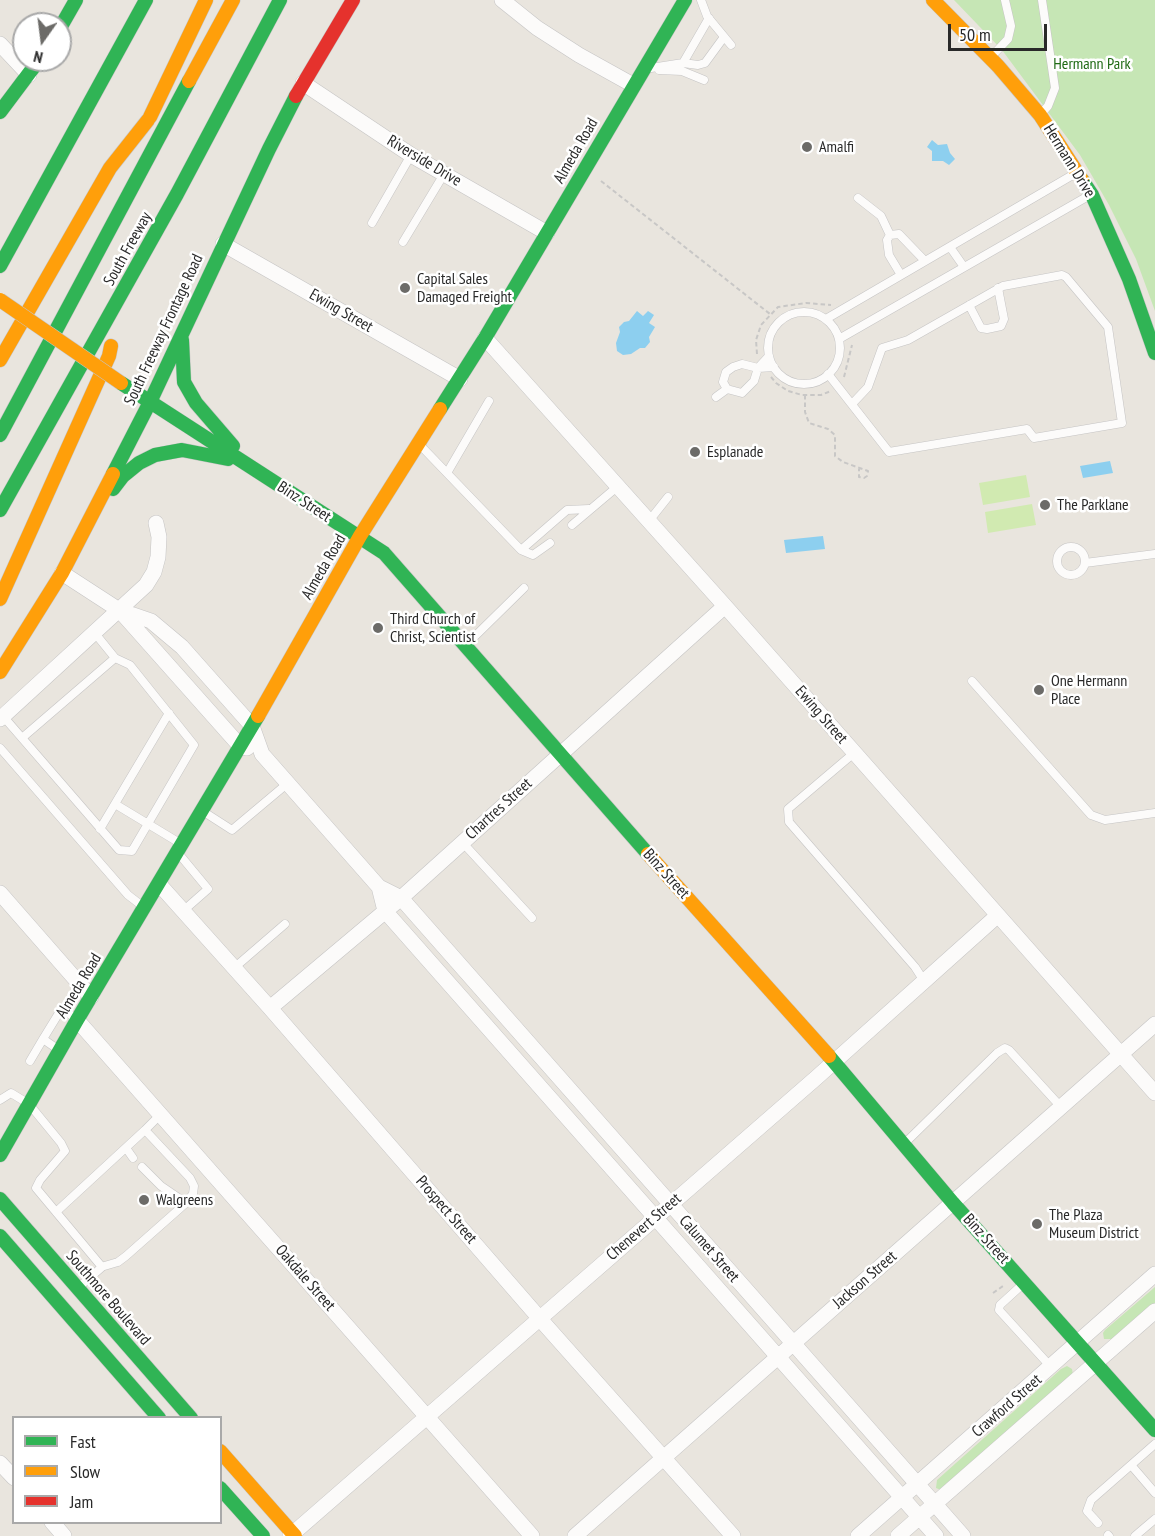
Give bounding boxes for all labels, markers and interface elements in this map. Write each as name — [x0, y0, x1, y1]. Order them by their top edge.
north arrow — [12, 12, 72, 72]
scale bar — [951, 12, 1050, 50]
text: 50 m — [959, 23, 991, 46]
text: N — [32, 47, 45, 68]
park label: Hermann Park — [1053, 54, 1131, 74]
street label: Almeda Road — [550, 115, 602, 187]
street label: Hermann Drive — [1039, 121, 1099, 201]
street label: Riverside Drive — [383, 131, 465, 191]
place label: Amalfi — [819, 137, 854, 157]
marker: Amalfi — [800, 140, 814, 154]
street label: South Freeway — [100, 209, 156, 289]
street label: South Freeway Frontage Road — [121, 251, 207, 409]
place label: Capital Sales Damaged Freight — [417, 269, 512, 307]
marker: Capital Sales Damaged Freight — [398, 281, 412, 295]
street label: Ewing Street — [306, 285, 376, 337]
place label: Esplanade — [707, 442, 763, 462]
marker: Esplanade — [688, 445, 702, 459]
street label: Binz Street — [273, 478, 335, 526]
place label: The Parklane — [1057, 495, 1129, 515]
marker: The Parklane — [1038, 498, 1052, 512]
street label: Almeda Road — [298, 531, 350, 603]
place label: Third Church of Christ, Scientist — [390, 609, 476, 647]
marker: Third Church of Christ, Scientist — [371, 621, 385, 635]
place label: One Hermann Place — [1051, 671, 1127, 709]
street label: Ewing Street — [791, 682, 851, 748]
marker: One Hermann Place — [1032, 683, 1046, 697]
street label: Chartres Street — [462, 774, 536, 844]
street label: Binz Street — [639, 845, 693, 903]
street label: Almeda Road — [52, 950, 106, 1022]
street label: Prospect Street — [411, 1172, 481, 1248]
street label: Chenevert Street — [603, 1189, 685, 1265]
place label: Walgreens — [156, 1190, 213, 1210]
marker: Walgreens — [137, 1193, 151, 1207]
place label: The Plaza Museum District — [1049, 1205, 1139, 1243]
street label: Binz Street — [959, 1210, 1013, 1268]
street label: Calumet Street — [675, 1212, 743, 1286]
marker: The Plaza Museum District — [1030, 1217, 1044, 1231]
street label: Oakdale Street — [271, 1241, 339, 1315]
street label: Southmore Boulevard — [62, 1247, 154, 1349]
street label: Jackson Street — [829, 1247, 901, 1313]
street label: Crawford Street — [968, 1371, 1046, 1441]
legend — [12, 1416, 222, 1524]
text: Fast — [70, 1430, 96, 1453]
text: Slow — [70, 1460, 100, 1483]
text: Jam — [70, 1490, 93, 1513]

